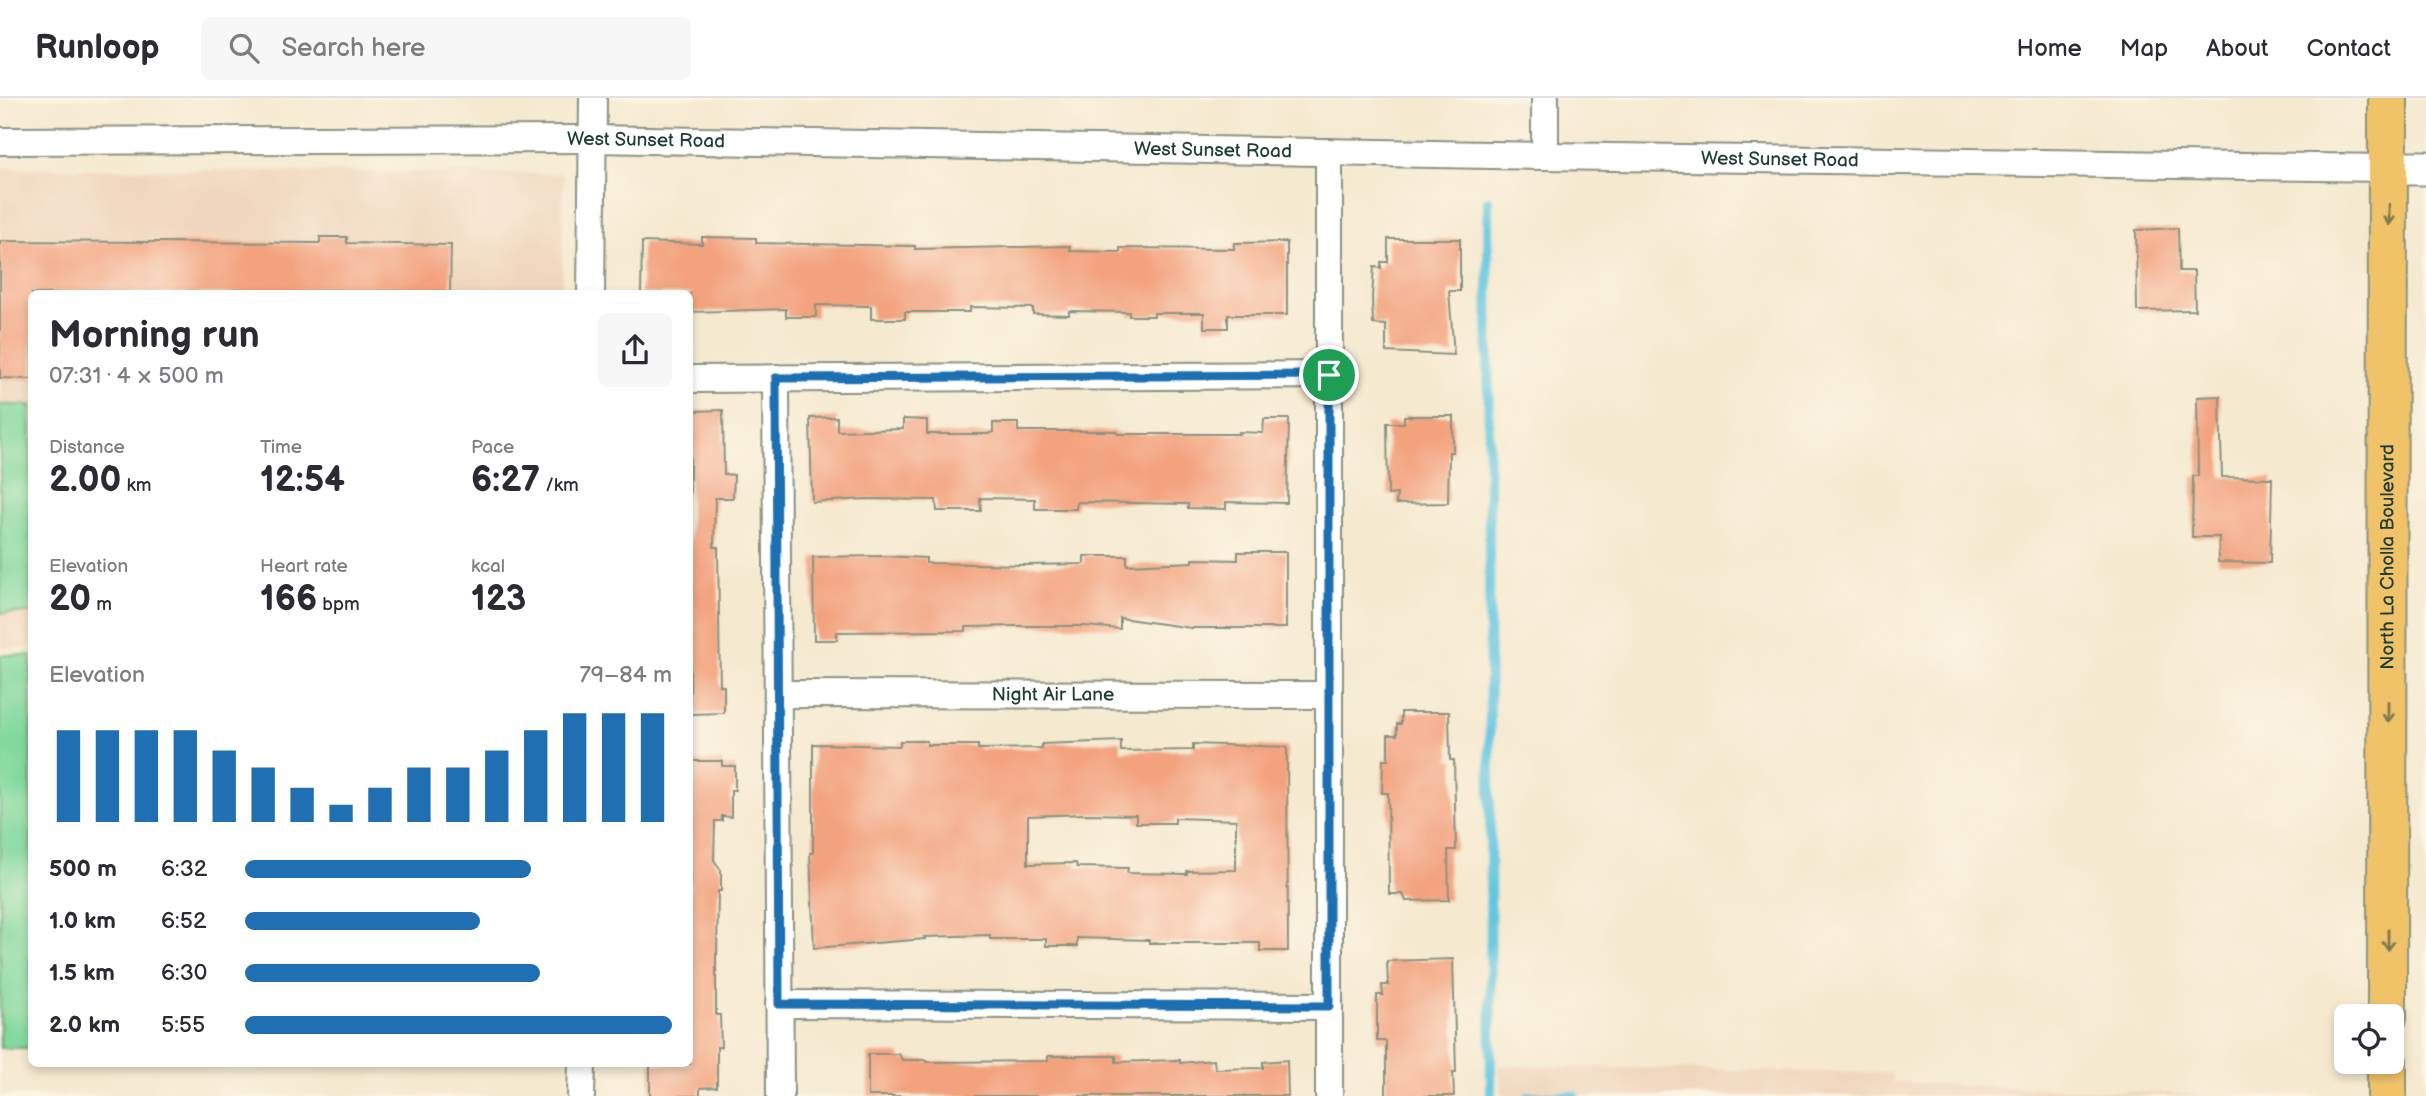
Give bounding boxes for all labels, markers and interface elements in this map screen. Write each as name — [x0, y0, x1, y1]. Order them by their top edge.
search box — [201, 17, 691, 80]
text: Runloop — [35, 28, 159, 68]
icon: search — [225, 29, 263, 67]
text: Search here — [281, 33, 425, 64]
text: Home — [2017, 34, 2082, 63]
text: Map — [2120, 34, 2168, 63]
text: About — [2206, 34, 2268, 63]
text: Contact — [2306, 34, 2391, 63]
street label: West Sunset Road — [567, 127, 725, 153]
street label: West Sunset Road — [1134, 137, 1292, 163]
street label: West Sunset Road — [1701, 147, 1859, 172]
one-way arrow — [2382, 203, 2396, 226]
text: Morning run — [49, 313, 260, 358]
button: share — [598, 313, 672, 387]
pin — [1299, 345, 1359, 405]
icon: arrive — [1310, 356, 1348, 394]
text: 07:31 · 4 × 500 m — [49, 362, 224, 390]
text: Distance — [49, 436, 125, 459]
text: Time — [260, 436, 302, 459]
text: Pace — [471, 436, 514, 459]
street label: North La Cholla Boulevard — [2376, 444, 2399, 670]
text: 2.00 — [49, 459, 121, 502]
text: 12:54 — [260, 459, 345, 502]
text: 6:27 — [471, 459, 540, 502]
text: km — [121, 474, 151, 497]
text: /km — [540, 474, 579, 497]
text: Elevation — [49, 555, 128, 578]
text: Heart rate — [260, 555, 348, 578]
text: kcal — [471, 555, 505, 578]
text: 20 — [49, 578, 91, 621]
text: 166 — [260, 578, 317, 621]
text: 123 — [471, 578, 526, 621]
text: m — [91, 593, 112, 616]
text: bpm — [317, 593, 360, 616]
text: Elevation — [49, 661, 145, 689]
text: 79–84 m — [580, 661, 672, 689]
street label: Night Air Lane — [992, 683, 1114, 706]
one-way arrow — [2381, 700, 2395, 723]
text: 500 m — [49, 855, 117, 883]
text: 6:32 — [161, 855, 207, 883]
text: 1.0 km — [49, 907, 116, 935]
text: 6:52 — [161, 907, 206, 935]
one-way arrow — [2381, 928, 2395, 951]
text: 1.5 km — [49, 959, 115, 987]
text: 6:30 — [161, 959, 207, 987]
map controls — [2334, 1004, 2404, 1074]
button: locate — [2334, 1004, 2404, 1074]
text: 2.0 km — [49, 1011, 120, 1039]
text: 5:55 — [161, 1011, 205, 1039]

